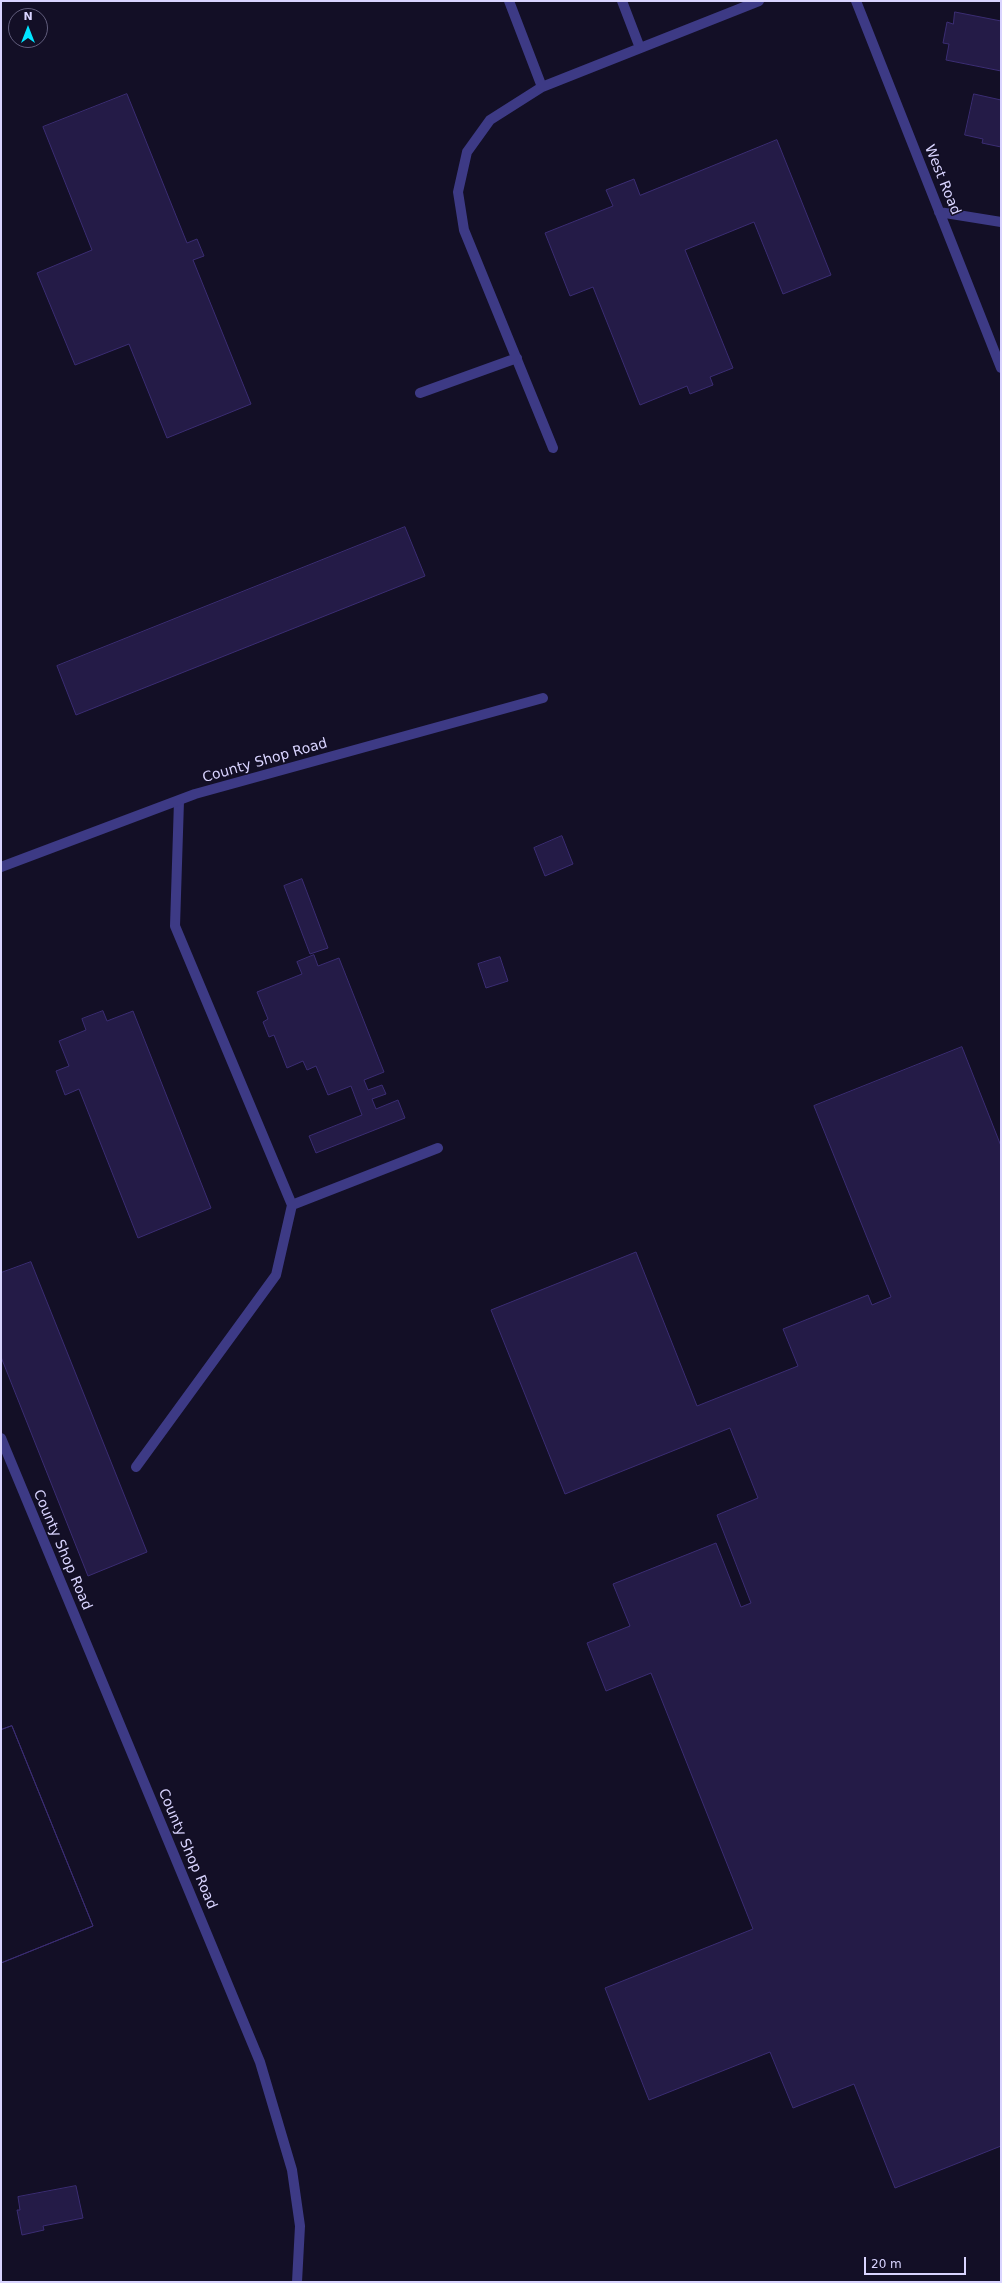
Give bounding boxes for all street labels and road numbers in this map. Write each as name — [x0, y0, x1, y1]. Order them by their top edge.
street label: West Road — [920, 143, 964, 217]
street label: County Shop Road — [201, 735, 329, 787]
street label: County Shop Road — [29, 1487, 95, 1613]
street label: County Shop Road — [154, 1786, 220, 1912]

